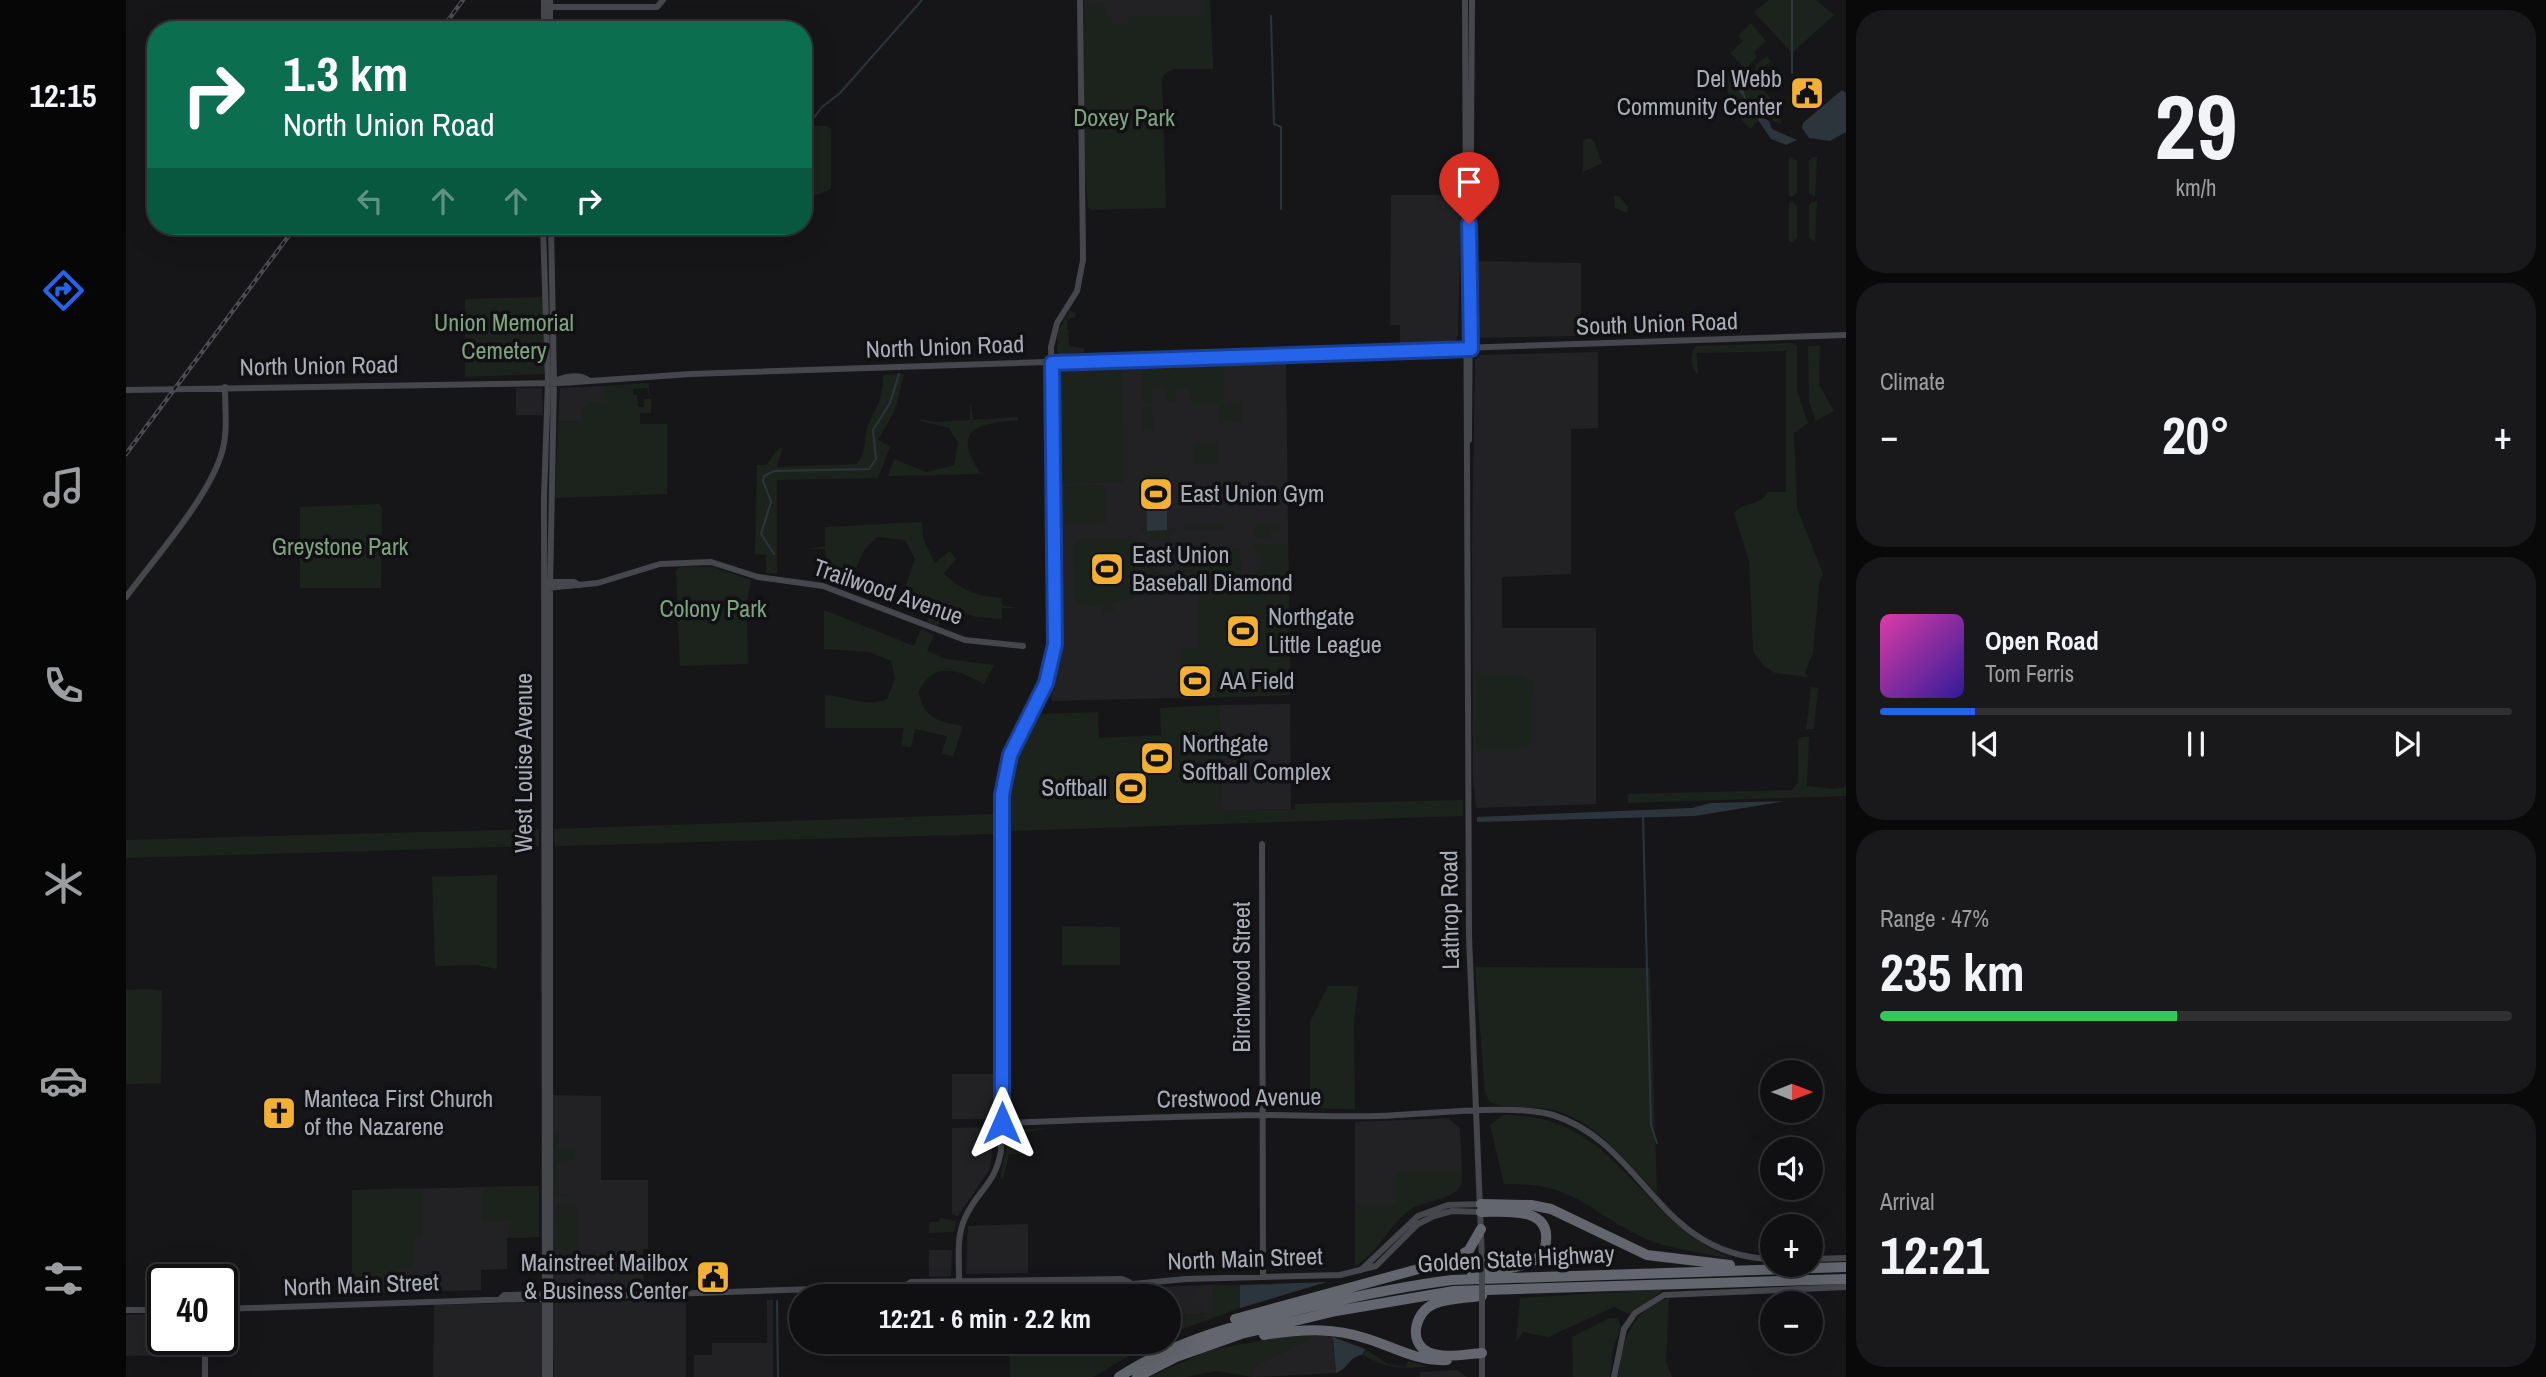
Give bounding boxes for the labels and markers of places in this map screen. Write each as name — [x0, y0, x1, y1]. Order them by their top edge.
place label: Del Webb Community Center — [1617, 62, 1782, 122]
public building icon: Del Webb Community Center — [1788, 74, 1826, 112]
pin — [1439, 152, 1499, 224]
sports icon: East Union Gym — [1137, 475, 1175, 513]
place label: East Union Gym — [1180, 477, 1324, 509]
place label: East Union Baseball Diamond — [1132, 538, 1293, 598]
sports icon: East Union Baseball Diamond — [1088, 550, 1126, 588]
place label: Northgate Little League — [1268, 600, 1382, 660]
sports icon: Northgate Little League — [1224, 612, 1262, 650]
sports icon: AA Field — [1176, 662, 1214, 700]
place label: AA Field — [1219, 664, 1294, 696]
place label: Northgate Softball Complex — [1182, 727, 1331, 787]
sports icon: Northgate Softball Complex — [1138, 739, 1176, 777]
sports icon: Softball — [1112, 769, 1150, 807]
place label: Softball — [1041, 771, 1107, 803]
place label: Manteca First Church of the Nazarene — [304, 1082, 493, 1142]
church icon: Manteca First Church of the Nazarene — [260, 1094, 298, 1132]
place label: Mainstreet Mailbox & Business Center — [521, 1246, 688, 1306]
public building icon: Mainstreet Mailbox & Business Center — [694, 1258, 732, 1296]

